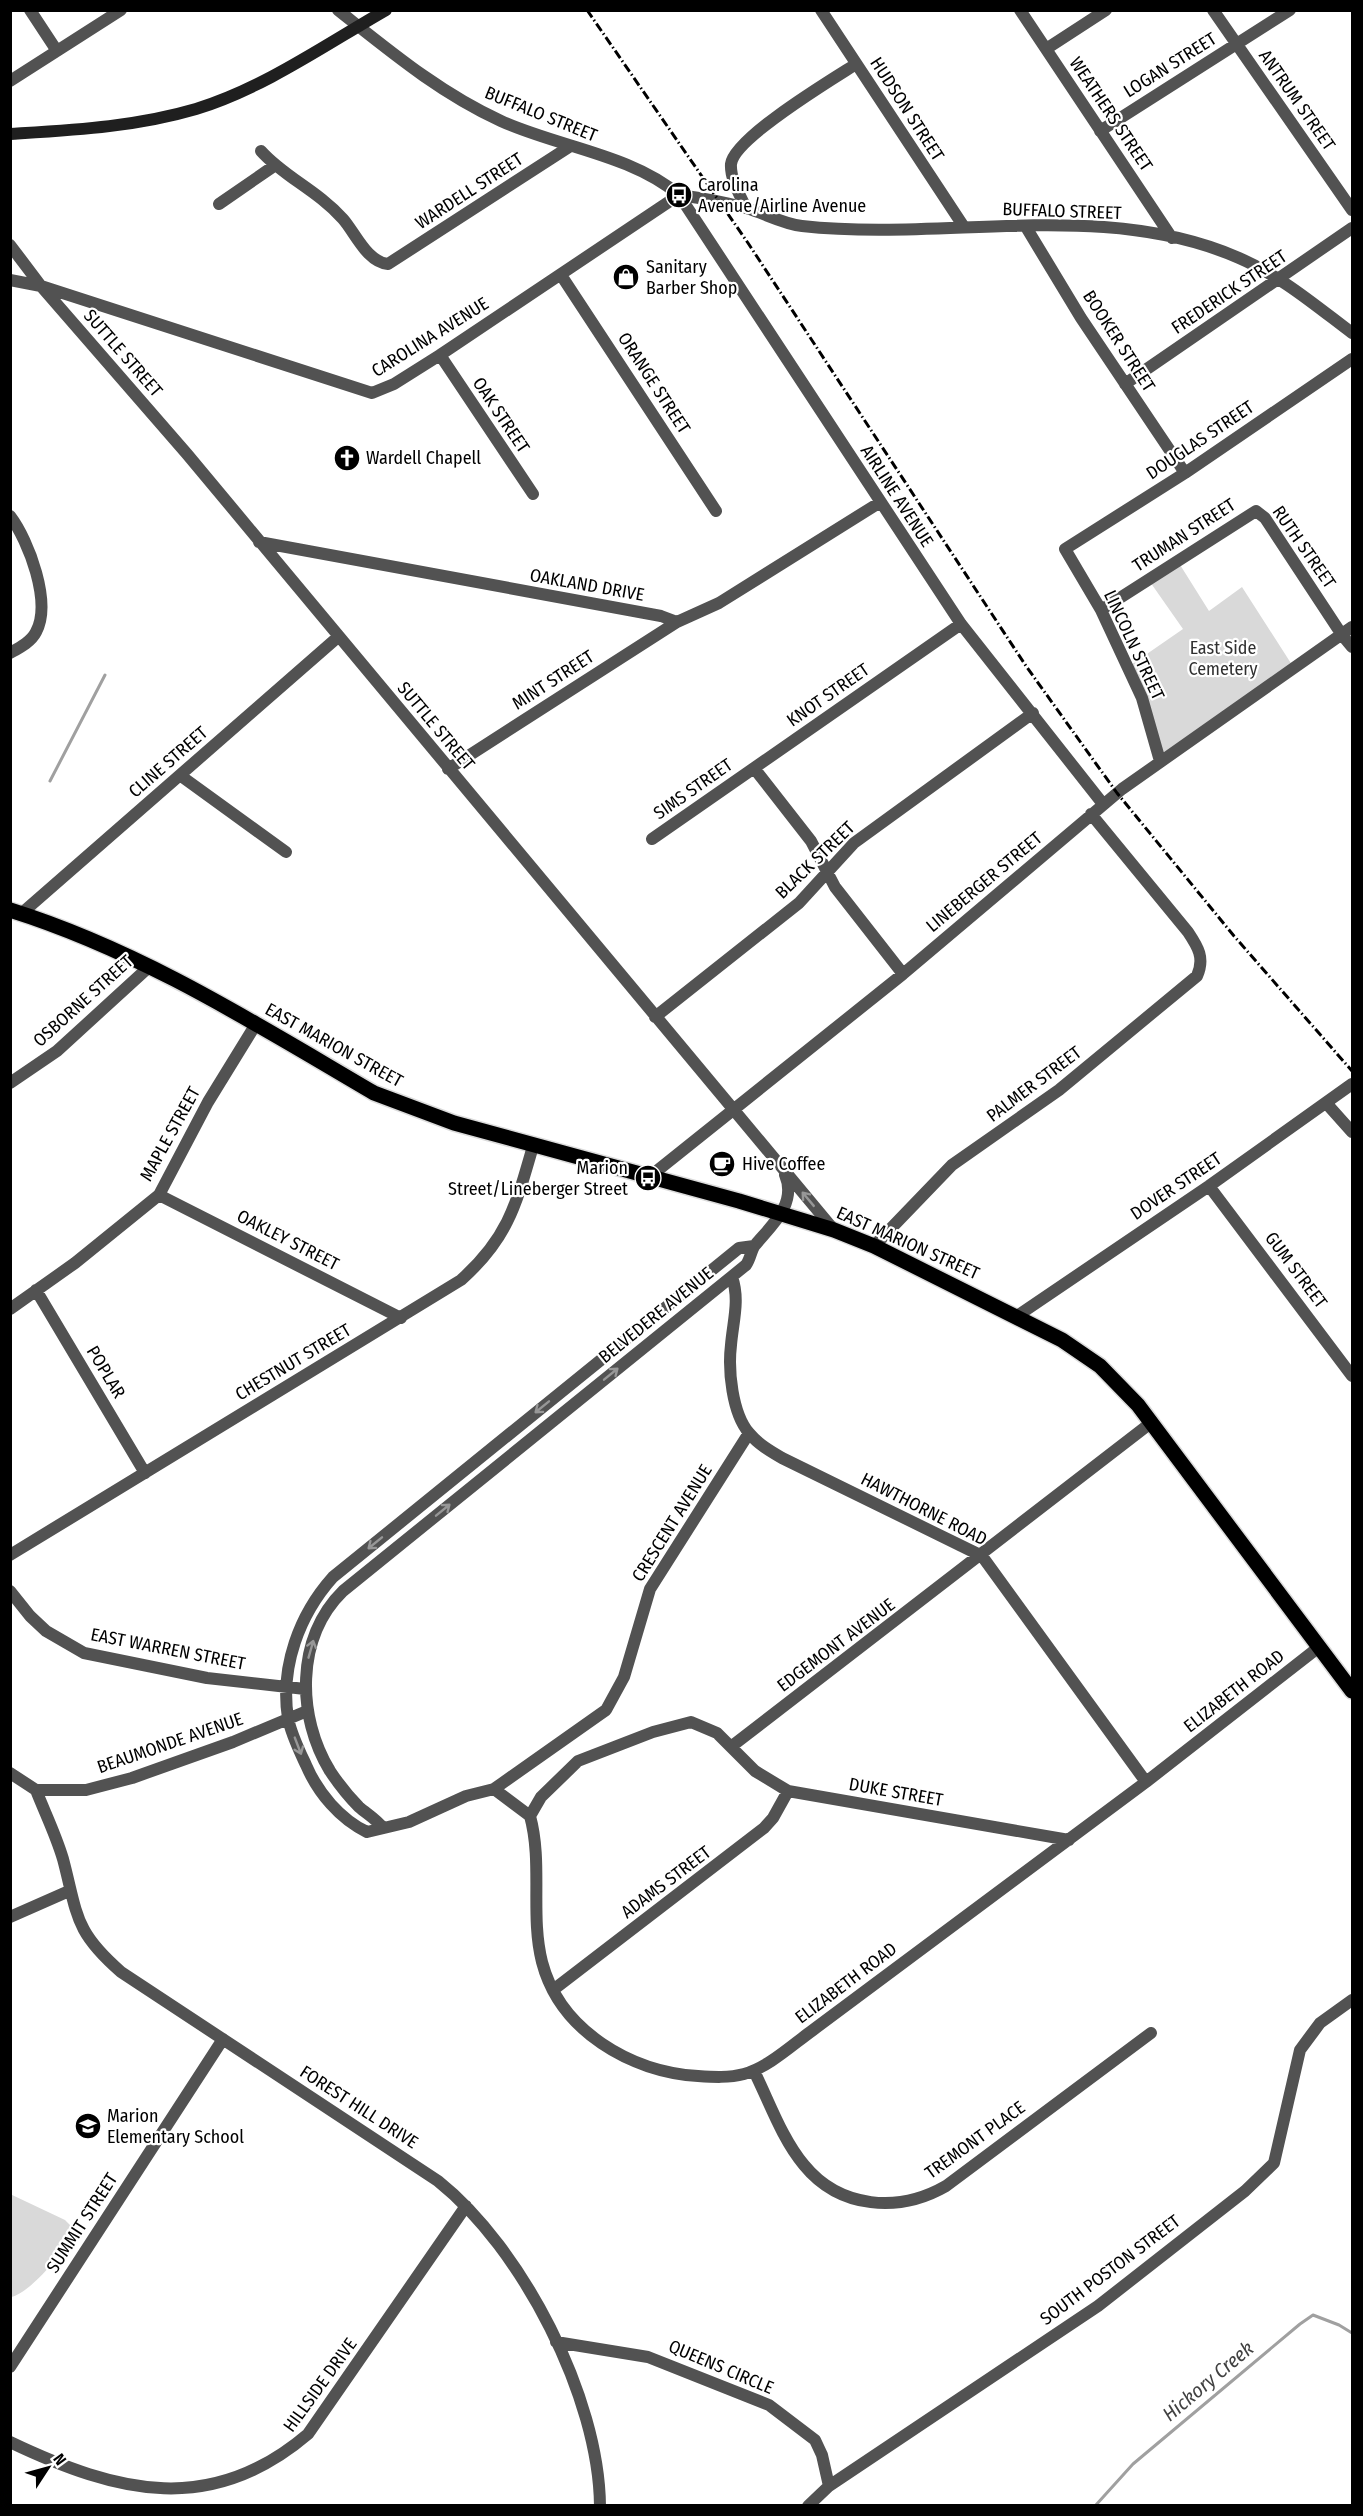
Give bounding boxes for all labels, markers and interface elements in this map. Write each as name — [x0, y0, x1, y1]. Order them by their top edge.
street label: LOGAN STREET — [1120, 27, 1221, 102]
street label: ANTRUM STREET — [1254, 45, 1340, 155]
street label: HUDSON STREET — [865, 53, 949, 166]
street label: WEATHERS STREET — [1065, 53, 1158, 176]
street label: BUFFALO STREET — [482, 81, 601, 147]
street label: WARDELL STREET — [411, 148, 527, 234]
place label: Carolina Avenue/Airline Avenue — [698, 174, 866, 217]
bus stop icon: Carolina Avenue/Airline Avenue — [664, 180, 694, 210]
street label: BUFFALO STREET — [1002, 198, 1123, 224]
street label: FREDERICK STREET — [1167, 245, 1291, 339]
place label: Sanitary Barber Shop — [646, 256, 737, 299]
shop icon: Sanitary Barber Shop — [611, 262, 641, 292]
street label: BOOKER STREET — [1078, 286, 1160, 396]
street label: CAROLINA AVENUE — [367, 292, 493, 382]
street label: SUTTLE STREET — [79, 305, 167, 402]
street label: ORANGE STREET — [613, 328, 695, 438]
street label: OAK STREET — [468, 373, 535, 457]
street label: DOUGLAS STREET — [1142, 396, 1259, 484]
street label: AIRLINE AVENUE — [856, 441, 938, 551]
church icon: Wardell Chapell — [332, 443, 362, 473]
place label: Wardell Chapell — [366, 447, 481, 469]
street label: TRUMAN STREET — [1129, 493, 1240, 576]
street label: RUTH STREET — [1268, 502, 1341, 593]
street label: OAKLAND DRIVE — [528, 564, 646, 606]
street label: LINCOLN STREET — [1099, 587, 1169, 704]
park label: East Side Cemetery — [1188, 637, 1258, 680]
street label: MINT STREET — [508, 645, 599, 715]
street label: KNOT STREET — [783, 658, 874, 731]
street label: SUTTLE STREET — [393, 677, 480, 775]
street label: CLINE STREET — [124, 721, 212, 802]
street label: SIMS STREET — [649, 753, 737, 824]
street label: BLACK STREET — [771, 816, 860, 903]
street label: LINEBERGER STREET — [922, 827, 1047, 937]
street label: OSBORNE STREET — [29, 950, 138, 1052]
street label: EAST MARION STREET — [261, 998, 407, 1092]
street label: PALMER STREET — [982, 1041, 1086, 1127]
street label: MAPLE STREET — [135, 1083, 205, 1185]
street label: DOVER STREET — [1126, 1147, 1226, 1225]
cafe icon: Hive Coffee — [707, 1149, 737, 1179]
place label: Hive Coffee — [742, 1153, 825, 1175]
place label: Marion Street/Lineberger Street — [448, 1157, 628, 1200]
bus stop icon: Marion Street/Lineberger Street — [633, 1163, 663, 1193]
one-way arrow — [801, 1192, 815, 1207]
street label: EAST MARION STREET — [833, 1202, 983, 1285]
street label: OAKLEY STREET — [233, 1205, 343, 1275]
street label: GUM STREET — [1260, 1228, 1332, 1313]
street label: BELVEDERE AVENUE — [594, 1262, 718, 1368]
street label: CHESTNUT STREET — [231, 1318, 355, 1405]
street label: POPLAR — [82, 1342, 130, 1402]
one-way arrow — [602, 1368, 618, 1381]
one-way arrow — [535, 1400, 550, 1414]
street label: CRESCENT AVENUE — [627, 1460, 717, 1586]
street label: HAWTHORNE ROAD — [857, 1468, 991, 1550]
one-way arrow — [435, 1504, 451, 1517]
one-way arrow — [367, 1537, 383, 1550]
street label: EDGEMONT AVENUE — [773, 1594, 899, 1696]
street label: EAST WARREN STREET — [89, 1623, 248, 1675]
one-way arrow — [306, 1640, 318, 1659]
street label: ELIZABETH ROAD — [1179, 1645, 1289, 1737]
street label: BEAUMONDE AVENUE — [94, 1708, 246, 1778]
one-way arrow — [293, 1737, 304, 1755]
street label: DUKE STREET — [847, 1773, 945, 1811]
street label: ADAMS STREET — [617, 1841, 716, 1923]
street label: ELIZABETH ROAD — [791, 1938, 901, 2028]
street label: FOREST HILL DRIVE — [296, 2061, 422, 2153]
street label: TREMONT PLACE — [921, 2096, 1029, 2184]
place label: Marion Elementary School — [107, 2105, 244, 2148]
school or university icon: Marion Elementary School — [73, 2111, 103, 2141]
street label: SUMMIT STREET — [42, 2169, 123, 2277]
street label: SOUTH POSTON STREET — [1036, 2210, 1185, 2330]
street label: HILLSIDE DRIVE — [279, 2334, 361, 2436]
street label: QUEENS CIRCLE — [665, 2335, 777, 2399]
water label: Hickory Creek — [1158, 2336, 1258, 2426]
north arrow — [18, 2438, 78, 2498]
text: N — [49, 2450, 70, 2469]

